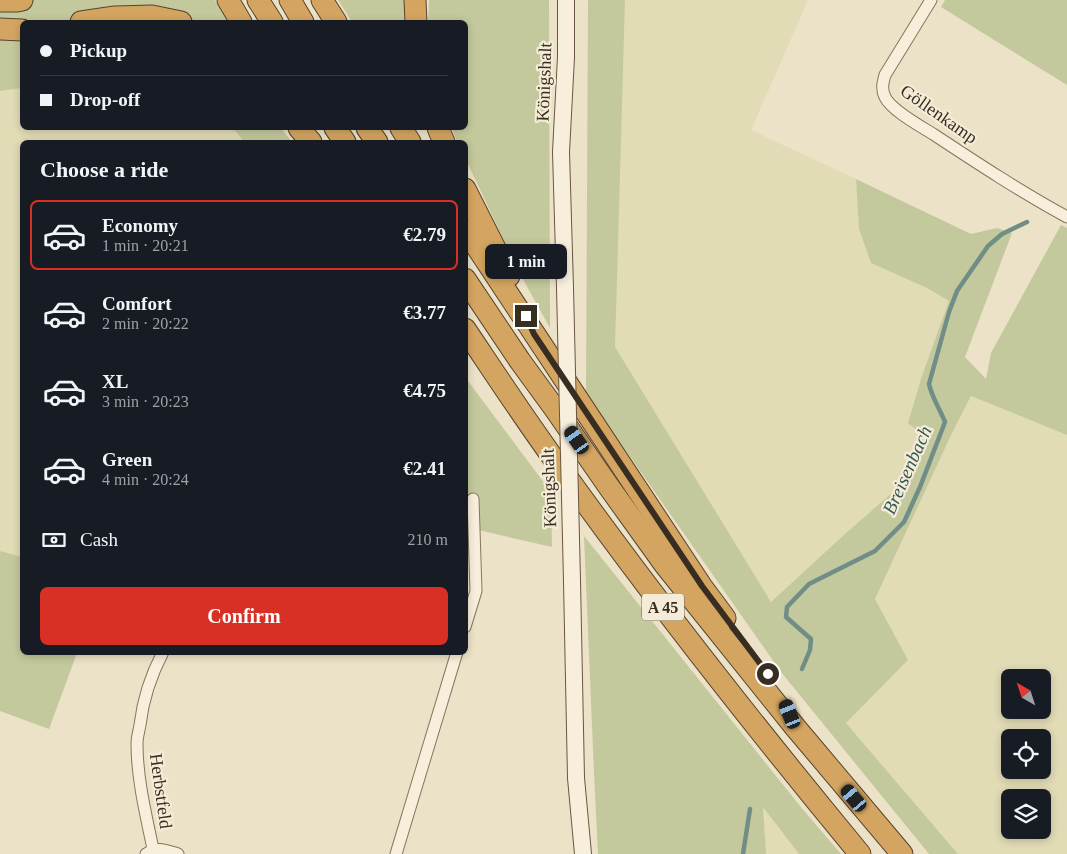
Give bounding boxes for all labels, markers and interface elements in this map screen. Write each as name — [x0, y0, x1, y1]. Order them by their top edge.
text: Pickup — [70, 40, 127, 61]
street label: Königshalt — [533, 42, 555, 122]
street label: Göllenkamp — [897, 80, 981, 148]
text: Drop-off — [70, 89, 140, 110]
text: Choose a ride — [40, 157, 168, 182]
icon: car — [42, 213, 87, 258]
text: Economy — [102, 215, 178, 236]
text: €2.79 — [403, 224, 446, 245]
text: 1 min · 20:21 — [102, 237, 189, 254]
callout: 1 min — [485, 244, 567, 278]
text: 1 min — [507, 253, 545, 270]
icon: car — [42, 291, 87, 336]
text: Comfort — [102, 293, 172, 314]
text: €3.77 — [403, 302, 446, 323]
route end — [515, 305, 537, 327]
text: 2 min · 20:22 — [102, 315, 189, 332]
icon: car — [42, 369, 87, 414]
text: XL — [102, 371, 128, 392]
text: €4.75 — [403, 380, 446, 401]
text: 3 min · 20:23 — [102, 393, 189, 410]
car — [562, 423, 591, 457]
water label: Breisenbach — [878, 423, 936, 517]
icon: car — [42, 447, 87, 492]
street label: Königshalt — [538, 448, 560, 528]
text: Green — [102, 449, 152, 470]
text: €2.41 — [403, 458, 446, 479]
text: 4 min · 20:24 — [102, 471, 189, 488]
icon: cash — [40, 526, 68, 554]
text: Cash — [80, 529, 118, 550]
text: 210 m — [408, 531, 448, 548]
button: Confirm — [40, 587, 448, 645]
road number: A 45 — [642, 594, 684, 620]
route start — [757, 663, 779, 685]
north arrow — [1001, 669, 1051, 719]
map controls — [1001, 669, 1051, 839]
car — [777, 697, 802, 731]
button: locate — [1001, 729, 1051, 779]
street label: Herbstfeld — [146, 752, 176, 830]
car — [838, 782, 869, 814]
button: layers — [1001, 789, 1051, 839]

